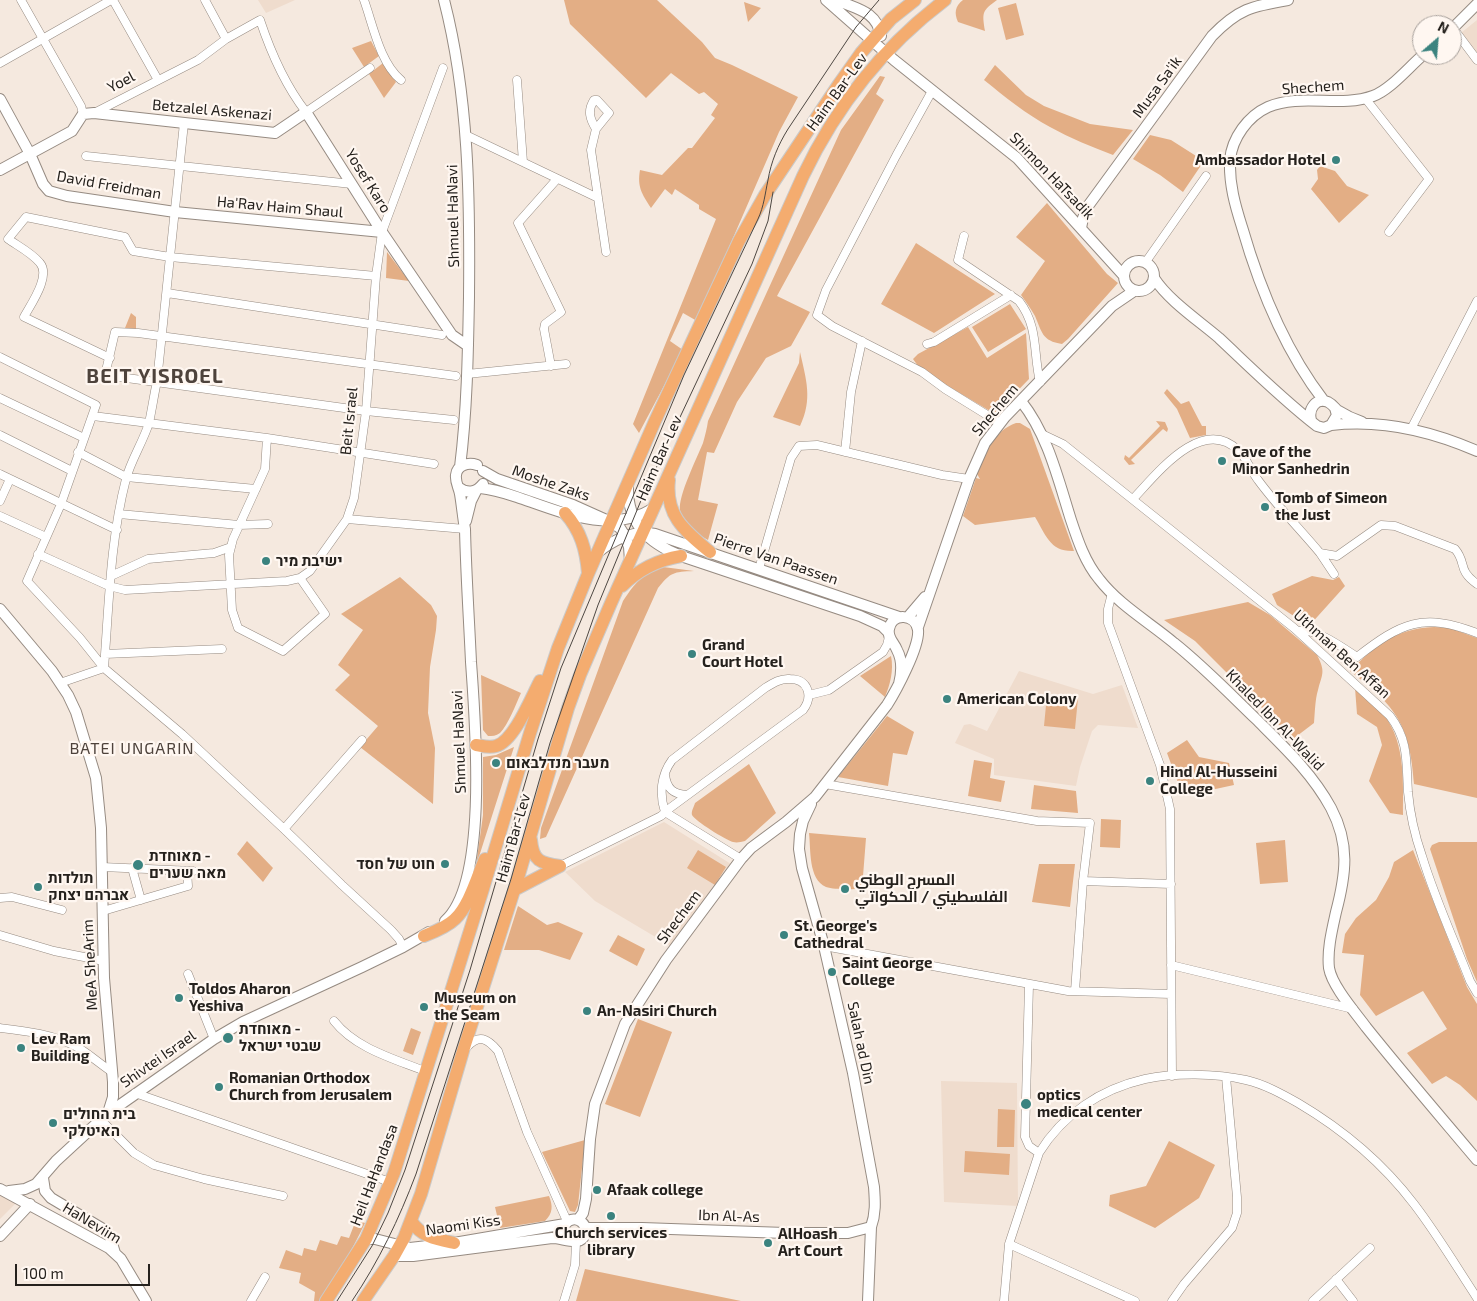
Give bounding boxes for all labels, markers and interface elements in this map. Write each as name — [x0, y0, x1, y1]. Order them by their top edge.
north arrow — [1412, 15, 1462, 65]
text: N — [1435, 17, 1452, 37]
street label: Haim Bar-Lev — [803, 50, 871, 134]
street label: Musa Sa'ik — [1129, 53, 1185, 121]
street label: Yoel — [104, 67, 138, 97]
street label: Shechem — [1281, 76, 1345, 98]
street label: Betzalel Askenazi — [151, 96, 273, 124]
street label: Shimon HaTsadik — [1006, 129, 1098, 223]
street label: Yosef Karo — [341, 146, 395, 216]
place label: Ambassador Hotel — [1195, 151, 1326, 169]
marker: Ambassador Hotel — [1330, 154, 1342, 166]
street label: Shmuel HaNavi — [443, 164, 463, 268]
street label: David Freidman — [55, 167, 163, 203]
street label: Ha'Rav Haim Shaul — [216, 193, 344, 221]
district label: BEIT YISROEL — [85, 364, 225, 388]
street label: Shechem — [968, 380, 1022, 440]
street label: Beit Israel — [336, 386, 362, 456]
street label: Haim Bar-Lev — [632, 412, 686, 504]
place label: Cave of the Minor Sanhedrin — [1232, 443, 1350, 478]
marker: Cave of the Minor Sanhedrin — [1216, 455, 1228, 467]
street label: Moshe Zaks — [510, 461, 592, 505]
place label: Tomb of Simeon the Just — [1275, 489, 1387, 524]
marker: Tomb of Simeon the Just — [1259, 501, 1271, 513]
street label: Pierre Van Paassen — [712, 529, 840, 589]
place label: ישיבת מיר — [276, 552, 343, 570]
marker: ישיבת מיר — [260, 555, 272, 567]
street label: Uthman Ben Affan — [1290, 606, 1394, 702]
place label: Grand Court Hotel — [702, 636, 783, 671]
marker: Grand Court Hotel — [686, 648, 698, 660]
street label: Khaled Ibn Al-Walid — [1222, 666, 1328, 774]
street label: Shmuel HaNavi — [448, 690, 470, 794]
place label: American Colony — [957, 690, 1076, 708]
marker: American Colony — [941, 693, 953, 705]
district label: BATEI UNGARIN — [68, 739, 196, 759]
place label: מעבר מנדלבאום — [506, 754, 609, 772]
marker: מעבר מנדלבאום — [490, 757, 502, 769]
place label: Hind Al-Husseini College — [1160, 763, 1277, 798]
marker: Hind Al-Husseini College — [1144, 775, 1156, 787]
street label: Haim Bar-Lev — [492, 791, 534, 885]
place label: מאוחדת - מאה שערים — [149, 847, 226, 882]
place label: חוט של חסד — [356, 855, 435, 873]
marker: מאוחדת - מאה שערים — [131, 858, 145, 872]
marker: חוט של חסד — [439, 858, 451, 870]
place label: תולדות אברהם יצחק — [48, 869, 129, 904]
place label: المسرح الوطني الفلسطيني / الحكواتي — [855, 871, 1008, 906]
marker: תולדות אברהם יצחק — [32, 881, 44, 893]
marker: المسرح الوطني الفلسطيني / الحكواتي — [839, 883, 851, 895]
street label: Shechem — [653, 887, 705, 947]
place label: St. George's Cathedral — [794, 917, 877, 952]
street label: MeA SheArim — [79, 919, 101, 1011]
marker: St. George's Cathedral — [778, 929, 790, 941]
place label: Saint George College — [842, 954, 932, 989]
marker: Saint George College — [826, 966, 838, 978]
place label: Toldos Aharon Yeshiva — [189, 980, 291, 1015]
place label: Museum on the Seam — [434, 989, 516, 1024]
marker: Toldos Aharon Yeshiva — [173, 992, 185, 1004]
street label: Salah ad Din — [843, 1000, 879, 1086]
marker: Museum on the Seam — [418, 1001, 430, 1013]
place label: An-Nasiri Church — [597, 1002, 717, 1020]
marker: An-Nasiri Church — [581, 1005, 593, 1017]
place label: מאוחדת - שבטי ישראל — [239, 1020, 321, 1055]
street label: Shivtei Israel — [117, 1026, 199, 1092]
place label: Lev Ram Building — [31, 1030, 91, 1065]
marker: מאוחדת - שבטי ישראל — [221, 1031, 235, 1045]
marker: Lev Ram Building — [15, 1042, 27, 1054]
place label: Romanian Orthodox Church from Jerusalem — [229, 1069, 392, 1104]
marker: Romanian Orthodox Church from Jerusalem — [213, 1081, 225, 1093]
place label: optics medical center — [1037, 1086, 1142, 1121]
marker: optics medical center — [1019, 1097, 1033, 1111]
place label: בית החולים האיטלקי — [63, 1105, 136, 1140]
marker: בית החולים האיטלקי — [47, 1117, 59, 1129]
street label: Heil HaHandasa — [346, 1122, 402, 1228]
place label: Afaak college — [607, 1181, 703, 1199]
marker: Afaak college — [591, 1184, 603, 1196]
street label: HaNeviim — [59, 1198, 125, 1248]
street label: Ibn Al-As — [698, 1206, 760, 1226]
marker: Church services library — [605, 1210, 617, 1222]
street label: Naomi Kiss — [424, 1211, 502, 1239]
place label: Church services library — [555, 1224, 667, 1259]
place label: AlHoash Art Court — [778, 1225, 843, 1260]
marker: AlHoash Art Court — [762, 1237, 774, 1249]
scale bar — [18, 1254, 152, 1286]
text: 100 m — [23, 1264, 64, 1282]

